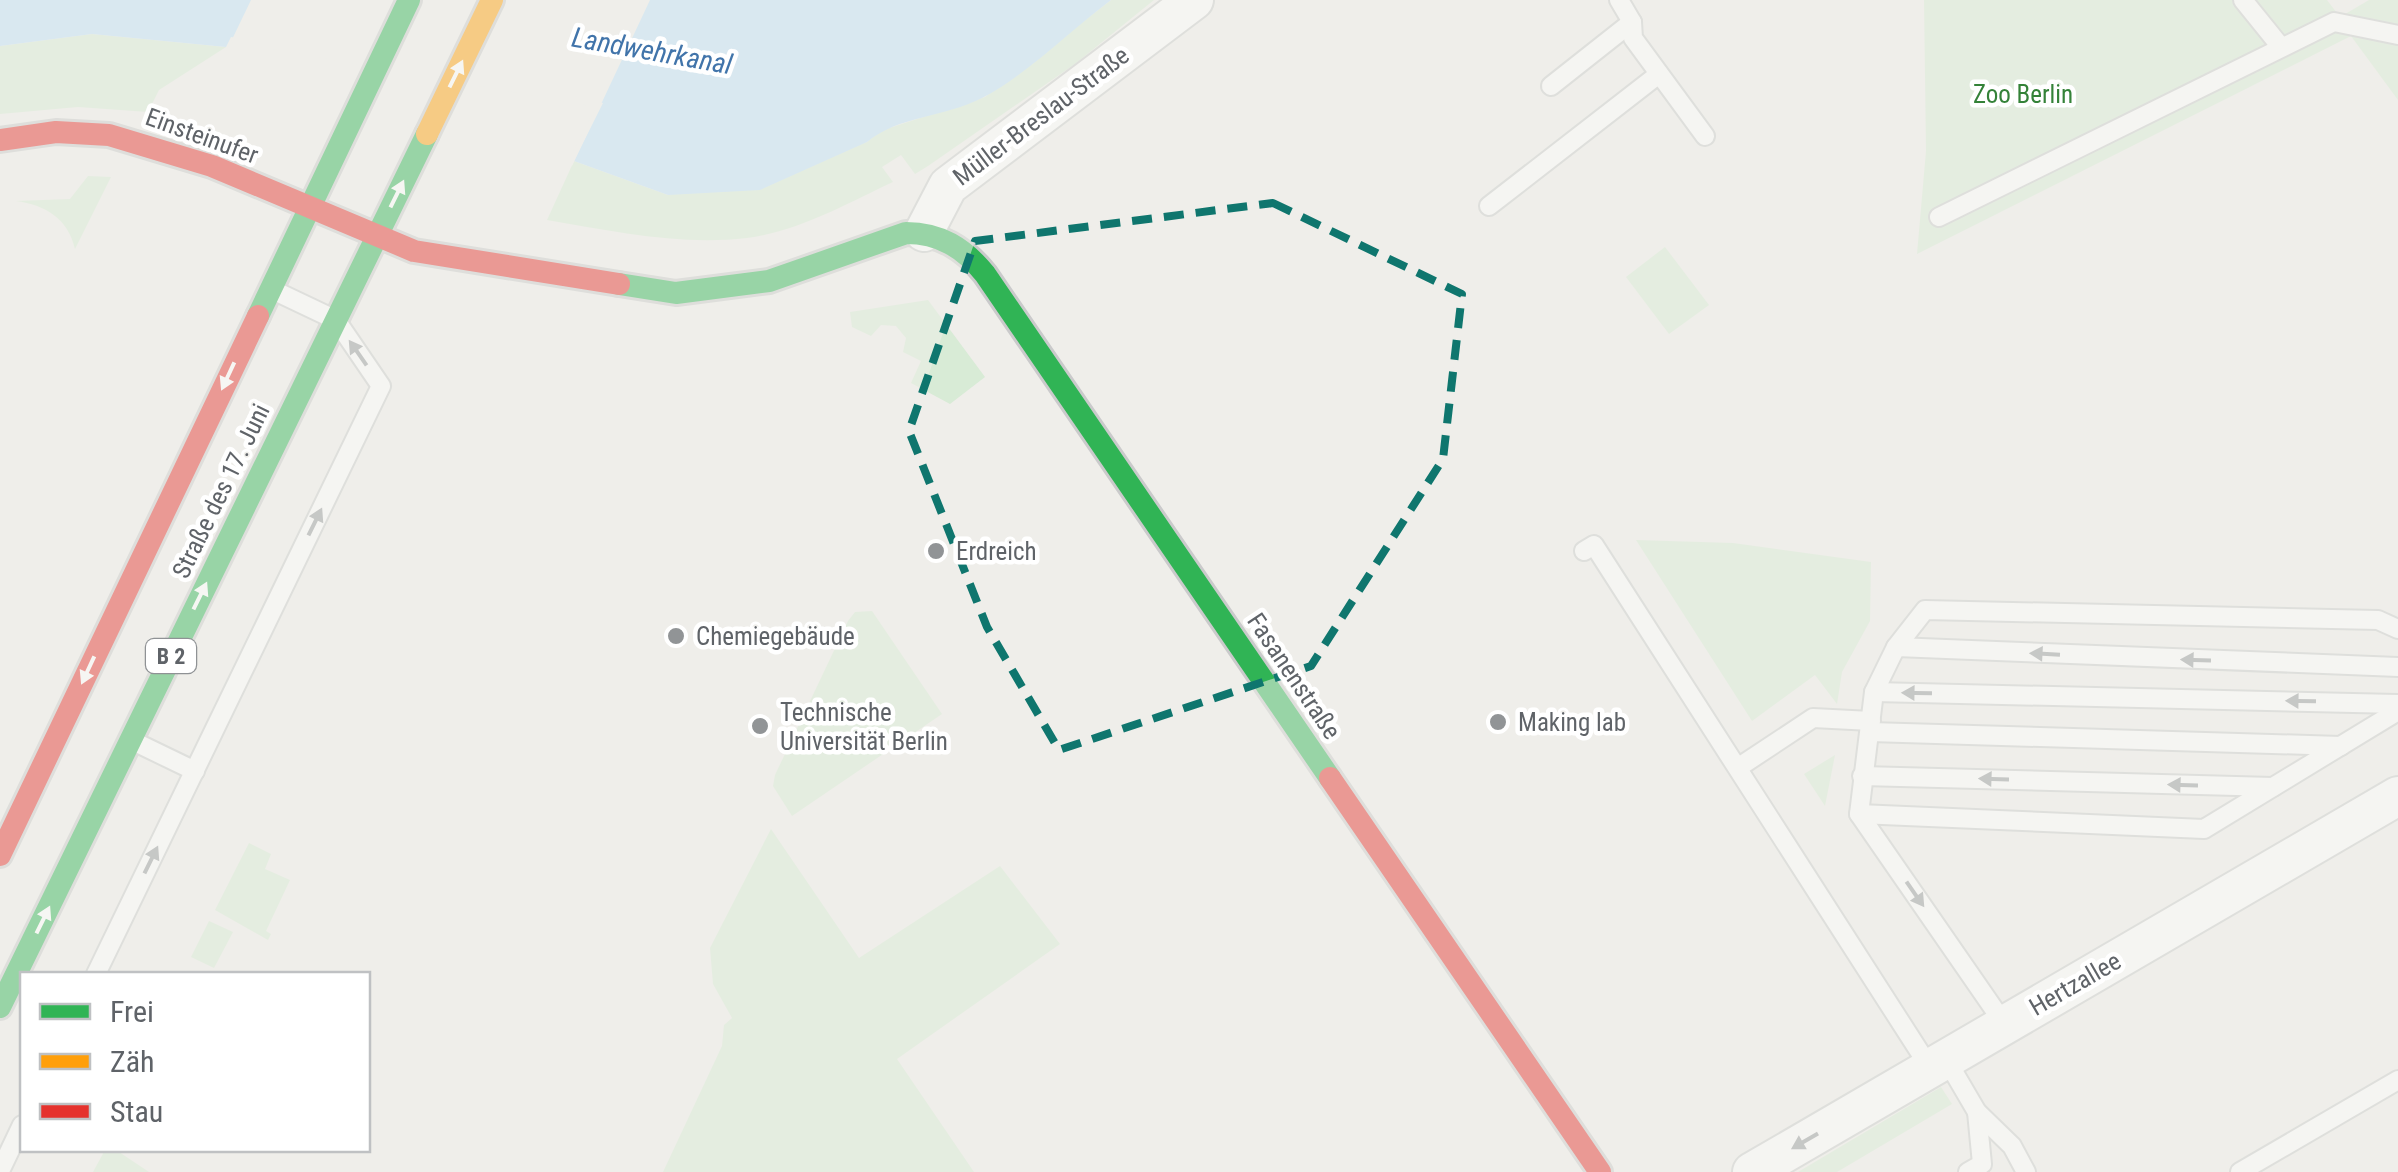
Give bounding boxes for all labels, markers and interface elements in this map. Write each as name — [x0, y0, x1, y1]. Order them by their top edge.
water label: Landwehrkanal — [569, 21, 735, 81]
street label: Müller-Breslau-Straße — [947, 41, 1135, 191]
one-way arrow — [447, 60, 464, 89]
park label: Zoo Berlin — [1973, 80, 2073, 109]
street label: Einsteinufer — [142, 102, 263, 170]
one-way arrow — [389, 179, 406, 208]
one-way arrow — [349, 339, 368, 366]
one-way arrow — [219, 362, 236, 391]
street label: Straße des 17. Juni — [166, 399, 276, 583]
one-way arrow — [307, 507, 324, 536]
place label: Erdreich — [956, 537, 1037, 566]
marker: Erdreich — [925, 540, 947, 562]
one-way arrow — [191, 581, 208, 610]
street label: Fasanenstraße — [1241, 608, 1347, 744]
place label: Chemiegebäude — [696, 622, 855, 651]
marker: Chemiegebäude — [665, 625, 687, 647]
road number: B 2 — [146, 639, 196, 673]
one-way arrow — [2029, 646, 2061, 662]
one-way arrow — [2179, 652, 2211, 668]
one-way arrow — [80, 655, 97, 684]
one-way arrow — [1901, 685, 1933, 701]
one-way arrow — [2284, 693, 2316, 709]
place label: Technische Universität Berlin — [780, 698, 948, 756]
place label: Making lab — [1518, 708, 1626, 737]
marker: Making lab — [1487, 711, 1509, 733]
marker: Technische Universität Berlin — [749, 715, 771, 737]
one-way arrow — [1978, 771, 2010, 787]
one-way arrow — [2166, 776, 2198, 792]
one-way arrow — [143, 846, 160, 875]
one-way arrow — [1905, 881, 1924, 907]
one-way arrow — [34, 905, 51, 934]
street label: Hertzallee — [2024, 946, 2126, 1022]
legend — [20, 972, 370, 1152]
text: Frei — [110, 994, 154, 1029]
text: Zäh — [110, 1044, 155, 1079]
text: Stau — [110, 1094, 163, 1129]
one-way arrow — [1790, 1132, 1819, 1149]

